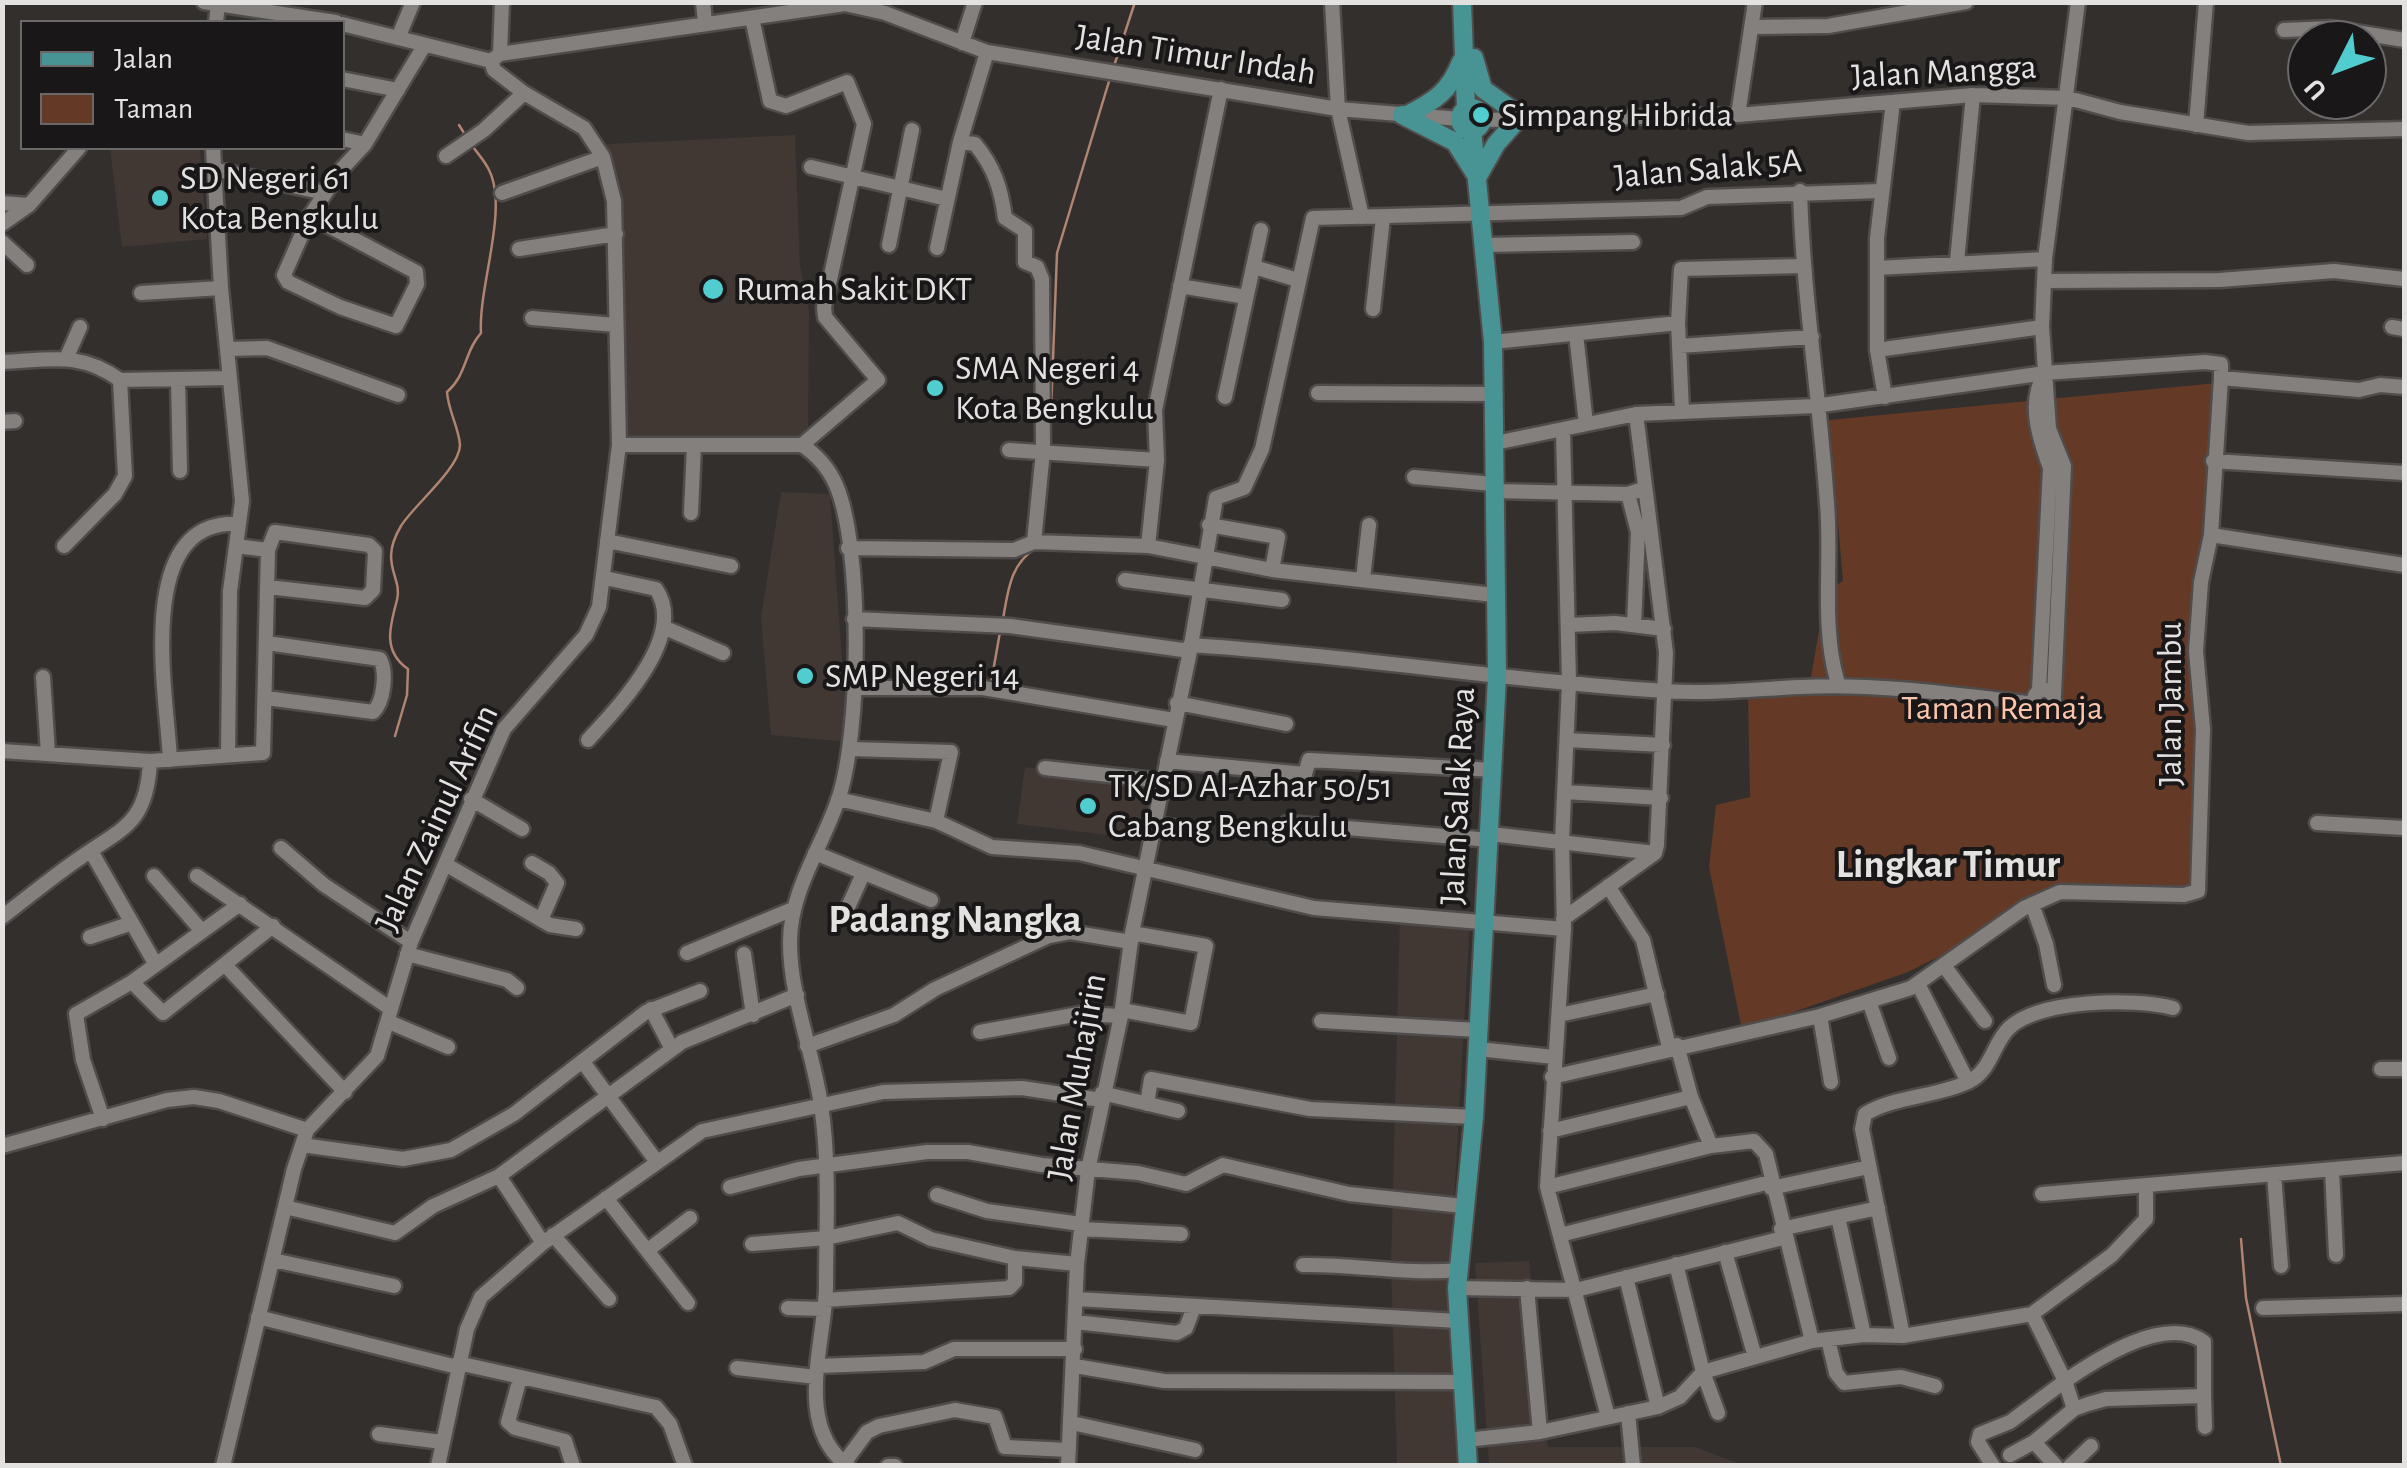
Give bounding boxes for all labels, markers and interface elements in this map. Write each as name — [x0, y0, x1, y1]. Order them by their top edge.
street label: Jalan Timur Indah — [1073, 15, 1319, 95]
legend — [20, 20, 345, 150]
north arrow — [2287, 20, 2387, 120]
text: Jalan — [114, 44, 173, 74]
street label: Jalan Mangga — [1850, 46, 2038, 98]
text: U — [2300, 73, 2333, 105]
text: Taman — [114, 94, 193, 124]
place label: Simpang Hibrida — [1501, 94, 1733, 136]
marker: Simpang Hibrida — [1470, 104, 1492, 126]
street label: Jalan Salak 5A — [1613, 140, 1803, 198]
place label: SD Negeri 61 Kota Bengkulu — [180, 157, 379, 239]
marker: SD Negeri 61 Kota Bengkulu — [149, 187, 171, 209]
place label: Rumah Sakit DKT — [736, 268, 972, 310]
marker: Rumah Sakit DKT — [700, 276, 726, 302]
place label: SMA Negeri 4 Kota Bengkulu — [955, 347, 1154, 429]
marker: SMA Negeri 4 Kota Bengkulu — [924, 377, 946, 399]
street label: Jalan Jambu — [2149, 622, 2191, 786]
place label: SMP Negeri 14 — [825, 655, 1020, 697]
marker: SMP Negeri 14 — [794, 665, 816, 687]
street label: Jalan Salak Raya — [1431, 686, 1485, 906]
park label: Taman Remaja — [1901, 687, 2103, 729]
street label: Jalan Zainul Arifin — [366, 698, 508, 938]
place label: TK/SD Al-Azhar 50/51 Cabang Bengkulu — [1108, 765, 1393, 847]
marker: TK/SD Al-Azhar 50/51 Cabang Bengkulu — [1077, 795, 1099, 817]
district label: Lingkar Timur — [1836, 841, 2060, 889]
district label: Padang Nangka — [828, 896, 1082, 944]
street label: Jalan Muhajirin — [1038, 970, 1116, 1184]

